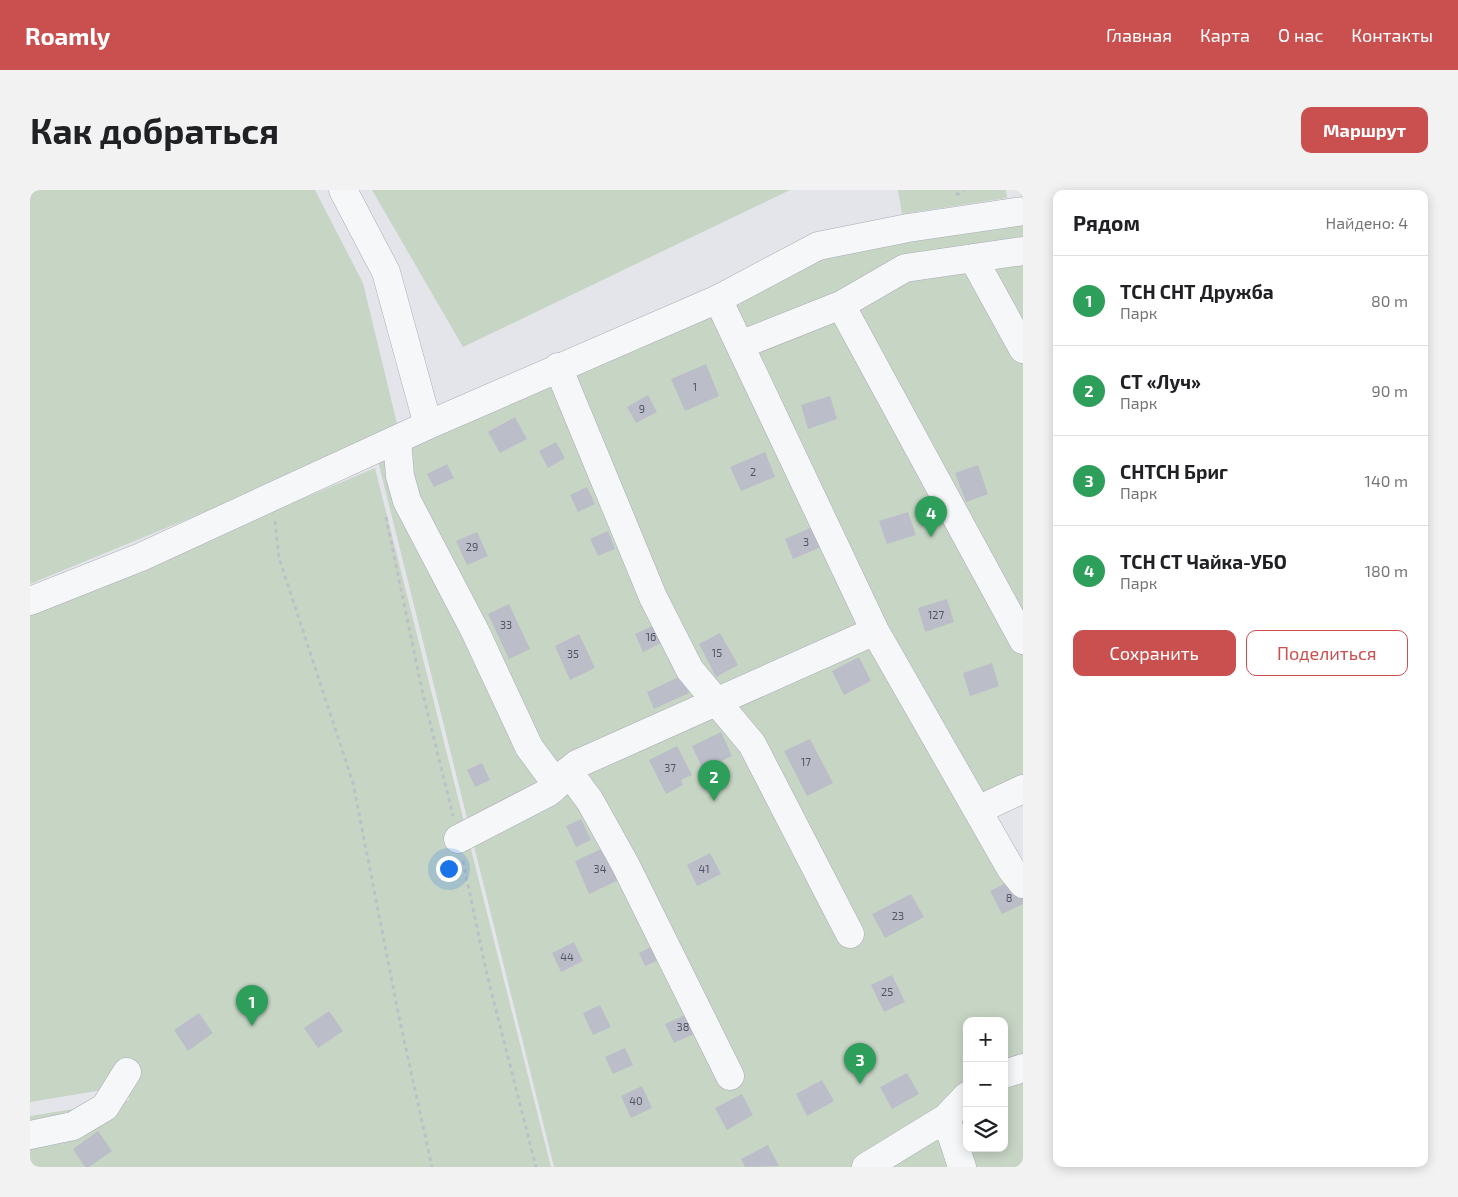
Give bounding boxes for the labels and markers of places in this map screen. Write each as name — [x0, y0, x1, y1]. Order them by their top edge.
pin: 4 — [915, 496, 947, 537]
pin: 2 — [698, 760, 730, 801]
pin: 1 — [236, 985, 268, 1026]
pin: 3 — [844, 1043, 876, 1084]

